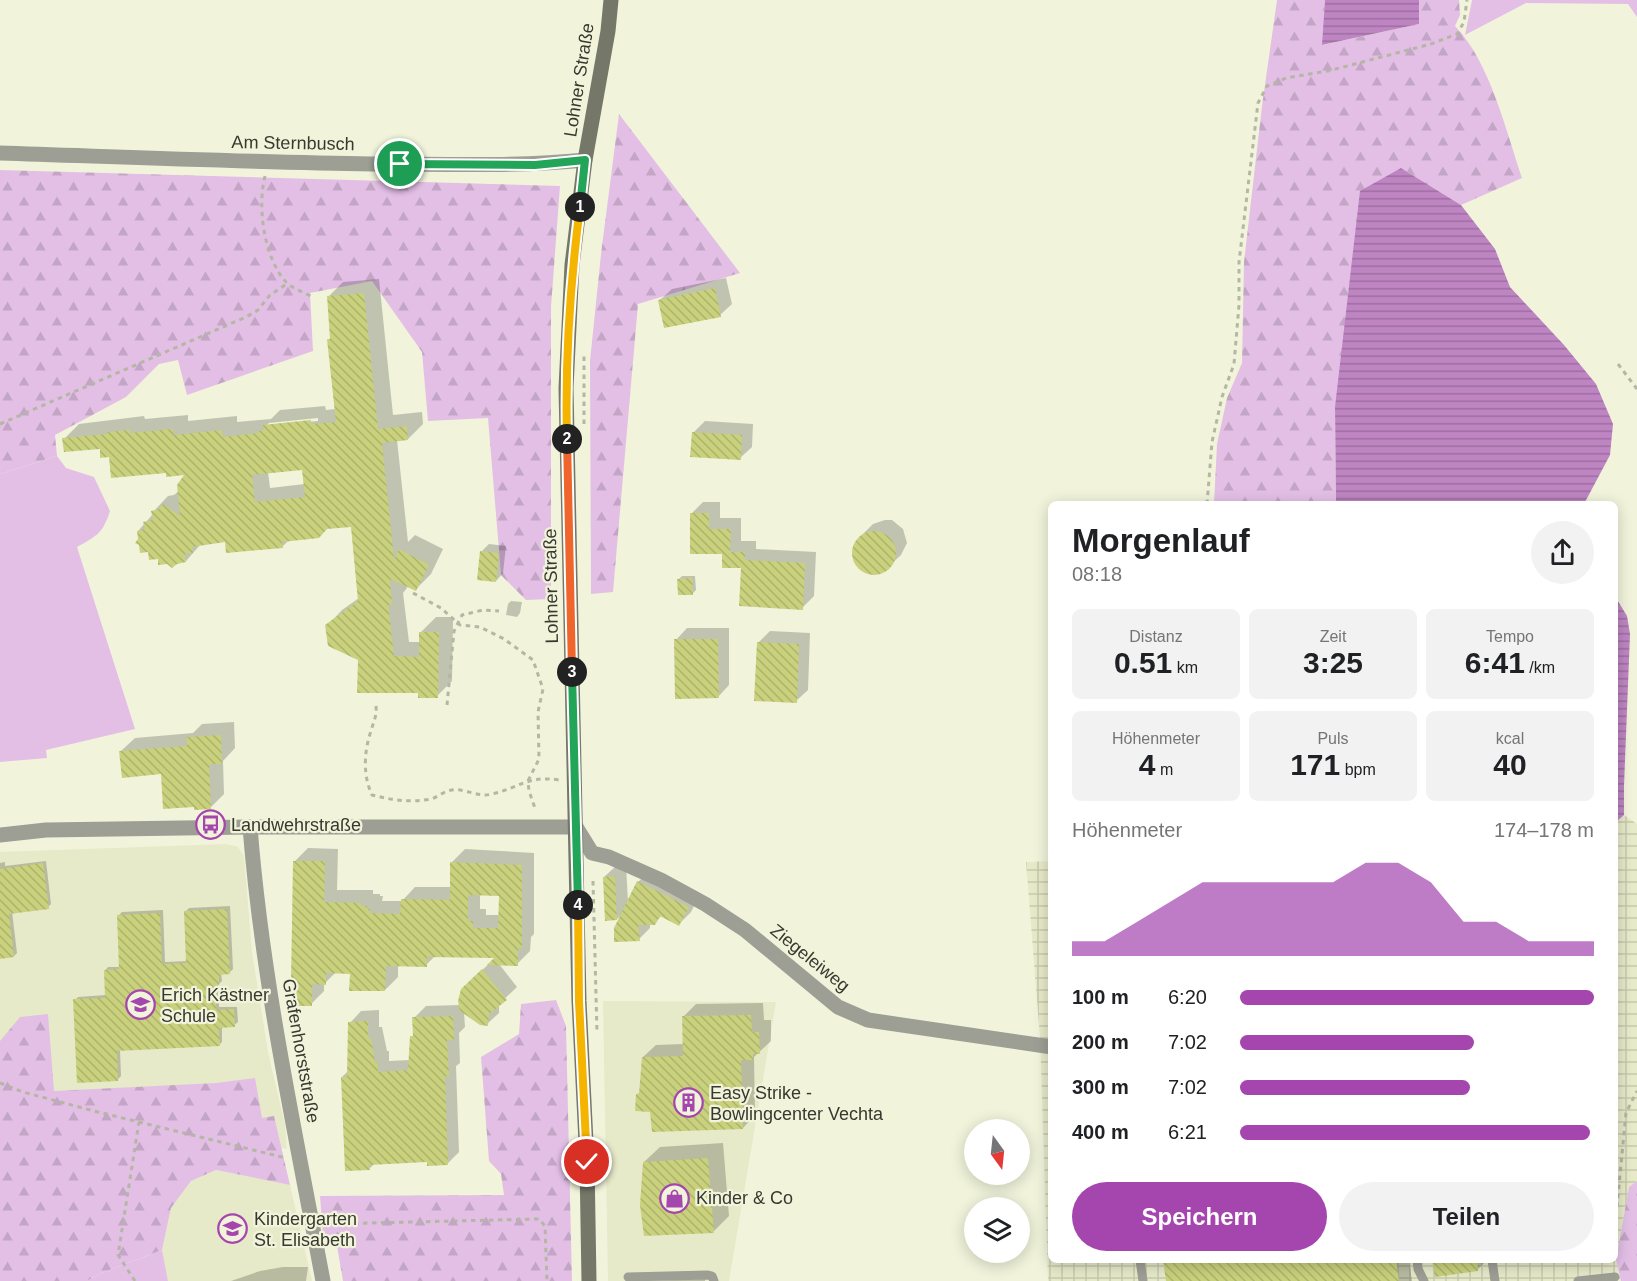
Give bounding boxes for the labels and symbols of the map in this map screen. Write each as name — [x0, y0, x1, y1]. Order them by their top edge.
street label: Lohner Straße — [560, 22, 598, 138]
street label: Am Sternbusch — [231, 132, 355, 154]
pin — [374, 138, 425, 189]
pin: 1 — [565, 192, 595, 222]
pin: 2 — [552, 424, 582, 454]
street label: Lohner Straße — [540, 528, 562, 644]
pin: 3 — [557, 657, 587, 687]
bus stop icon: Landwehrstraße — [194, 809, 226, 841]
place label: Landwehrstraße — [231, 815, 361, 835]
pin: 4 — [563, 890, 593, 920]
street label: Ziegeleiweg — [766, 920, 854, 996]
street label: Grafenhorststraße — [278, 977, 324, 1125]
place label: Erich Kästner Schule — [161, 985, 269, 1026]
school or university icon: Erich Kästner Schule — [124, 989, 156, 1021]
place label: Easy Strike - Bowlingcenter Vechta — [710, 1083, 884, 1124]
building icon: Easy Strike - Bowlingcenter Vechta — [673, 1087, 705, 1119]
north arrow — [964, 1119, 1030, 1185]
pin — [561, 1136, 612, 1187]
shop icon: Kinder & Co — [659, 1182, 691, 1214]
place label: Kinder & Co — [696, 1188, 793, 1208]
place label: Kindergarten St. Elisabeth — [254, 1209, 357, 1250]
school or university icon: Kindergarten St. Elisabeth — [217, 1213, 249, 1245]

